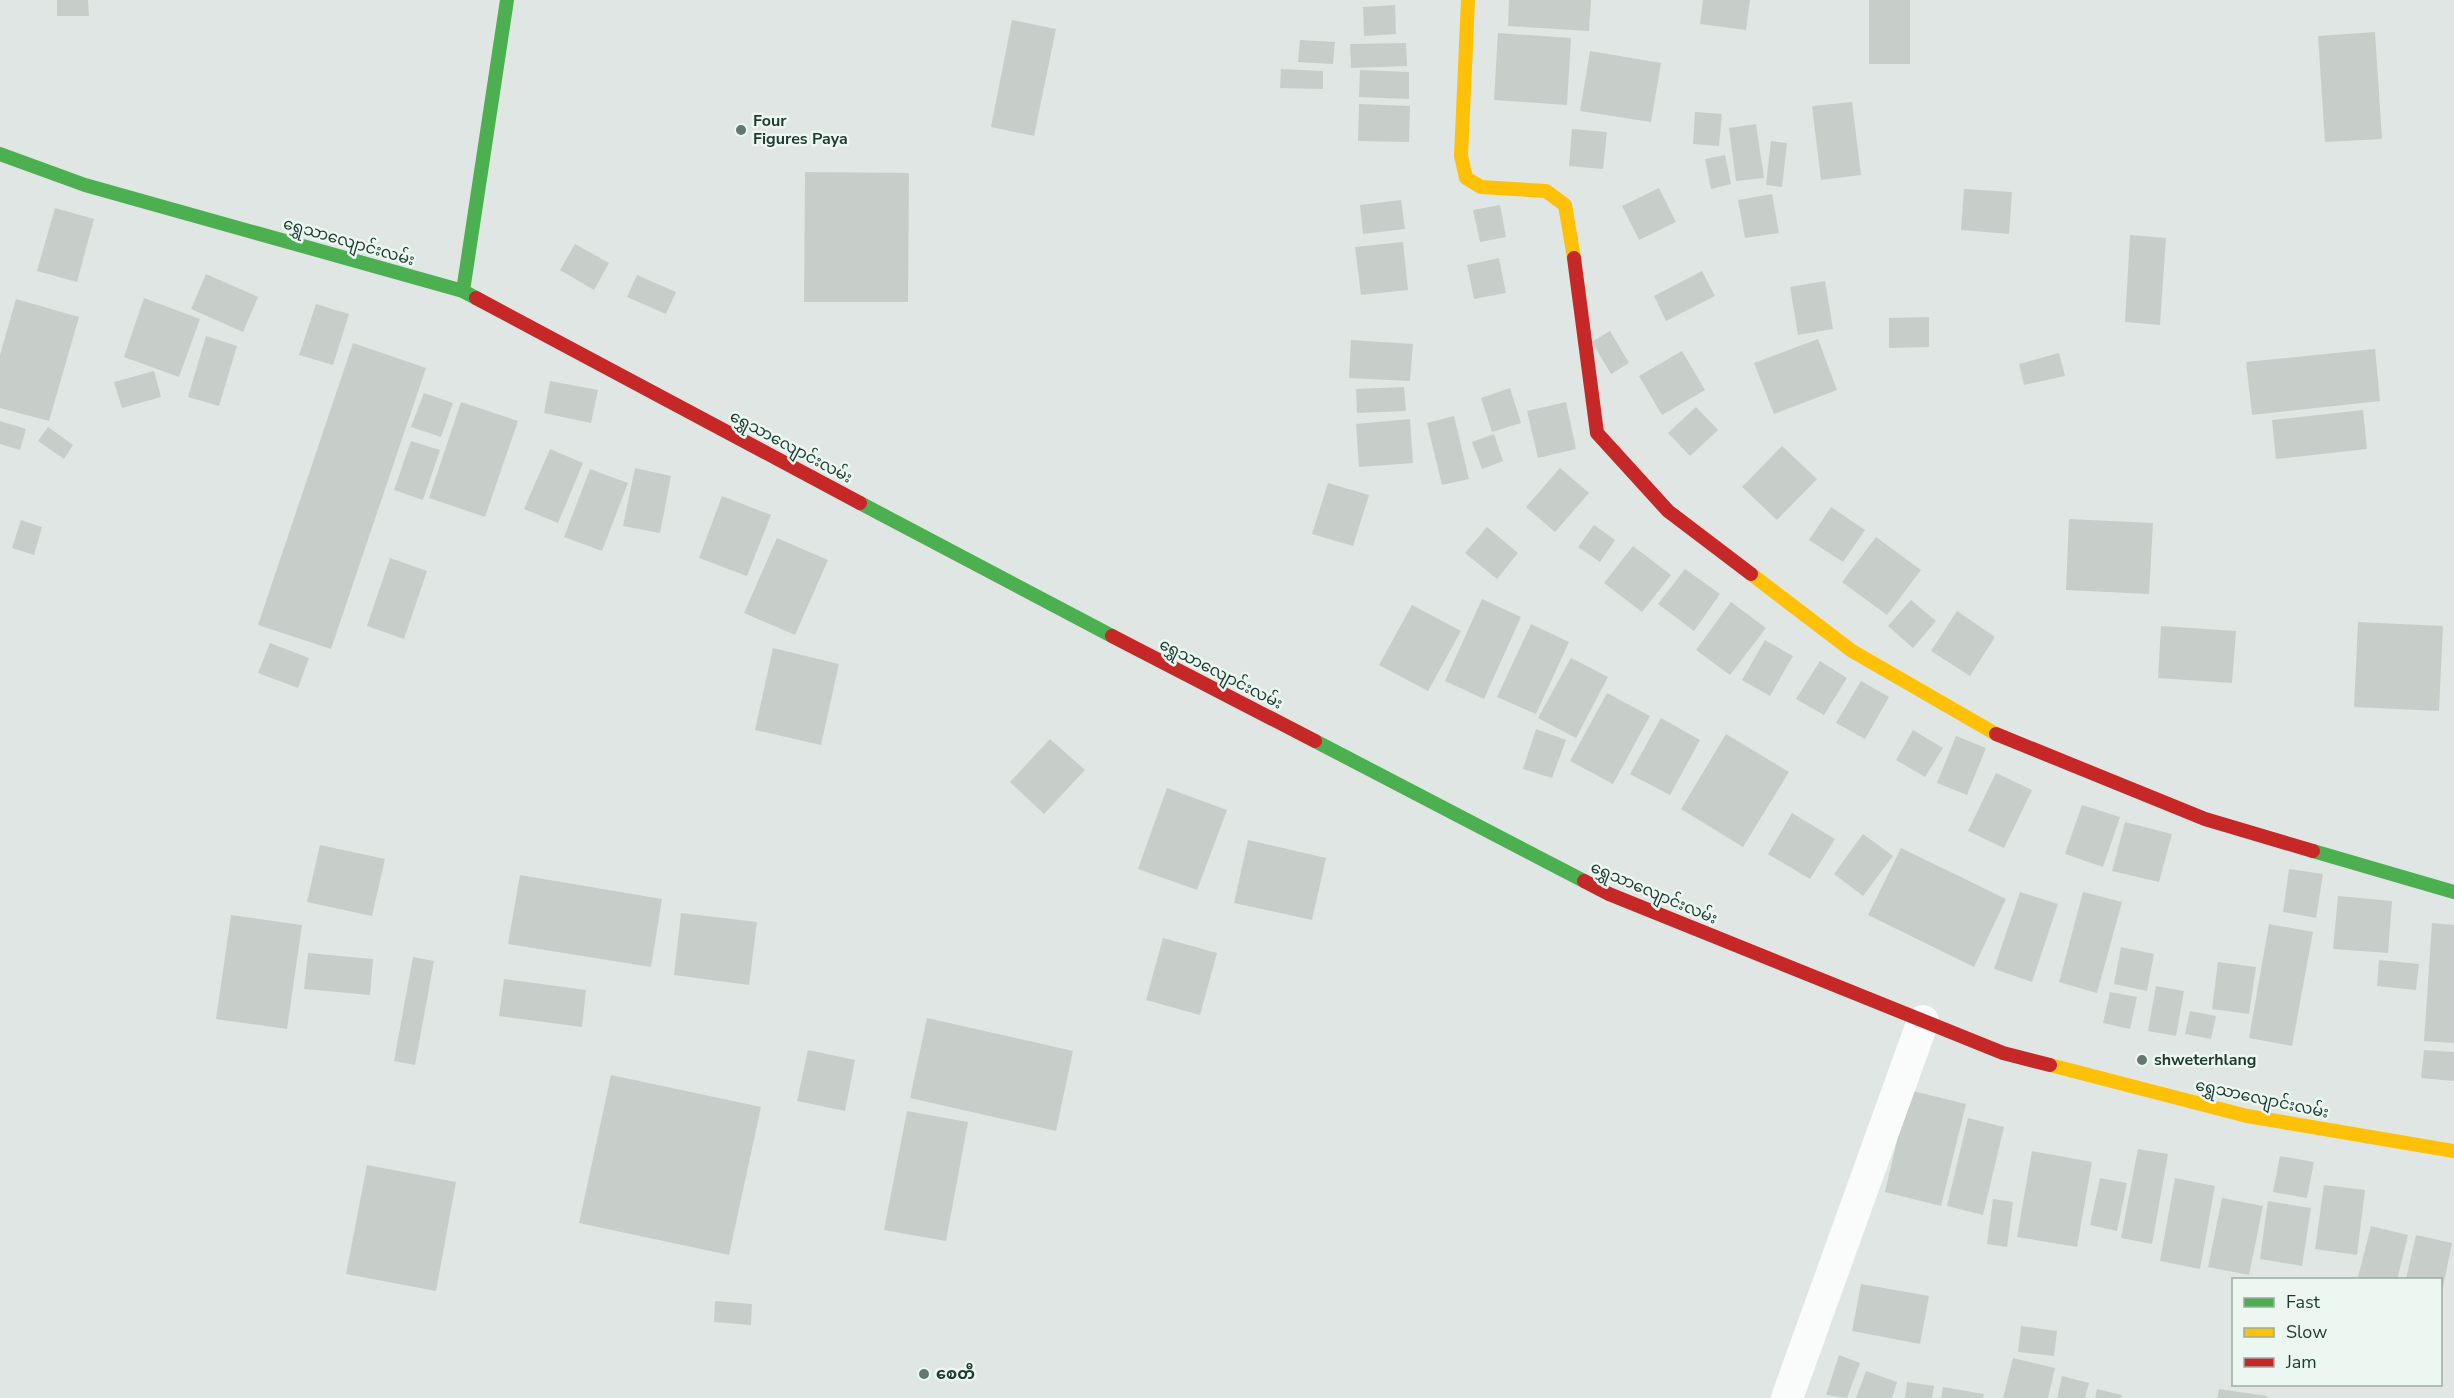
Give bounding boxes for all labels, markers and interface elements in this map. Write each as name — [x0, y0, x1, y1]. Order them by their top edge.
place label: Four Figures Paya — [753, 110, 848, 150]
marker: Four Figures Paya — [734, 123, 748, 137]
street label: ရွှေသာလျောင်းလမ်း — [280, 212, 418, 273]
street label: ရွှေသာလျောင်းလမ်း — [725, 405, 857, 490]
street label: ရွှေသာလျောင်းလမ်း — [1155, 632, 1287, 716]
street label: ရွှေသာလျောင်းလမ်း — [1586, 855, 1721, 932]
place label: shweterhlang — [2154, 1049, 2256, 1071]
marker: shweterhlang — [2135, 1053, 2149, 1067]
street label: ရွှေသာလျောင်းလမ်း — [2193, 1073, 2331, 1126]
legend — [2232, 1278, 2442, 1386]
text: Fast — [2286, 1290, 2321, 1314]
text: Slow — [2286, 1320, 2327, 1344]
text: Jam — [2285, 1350, 2317, 1374]
place label: စေတီ — [936, 1362, 975, 1385]
marker: စေတီ — [917, 1367, 931, 1381]

